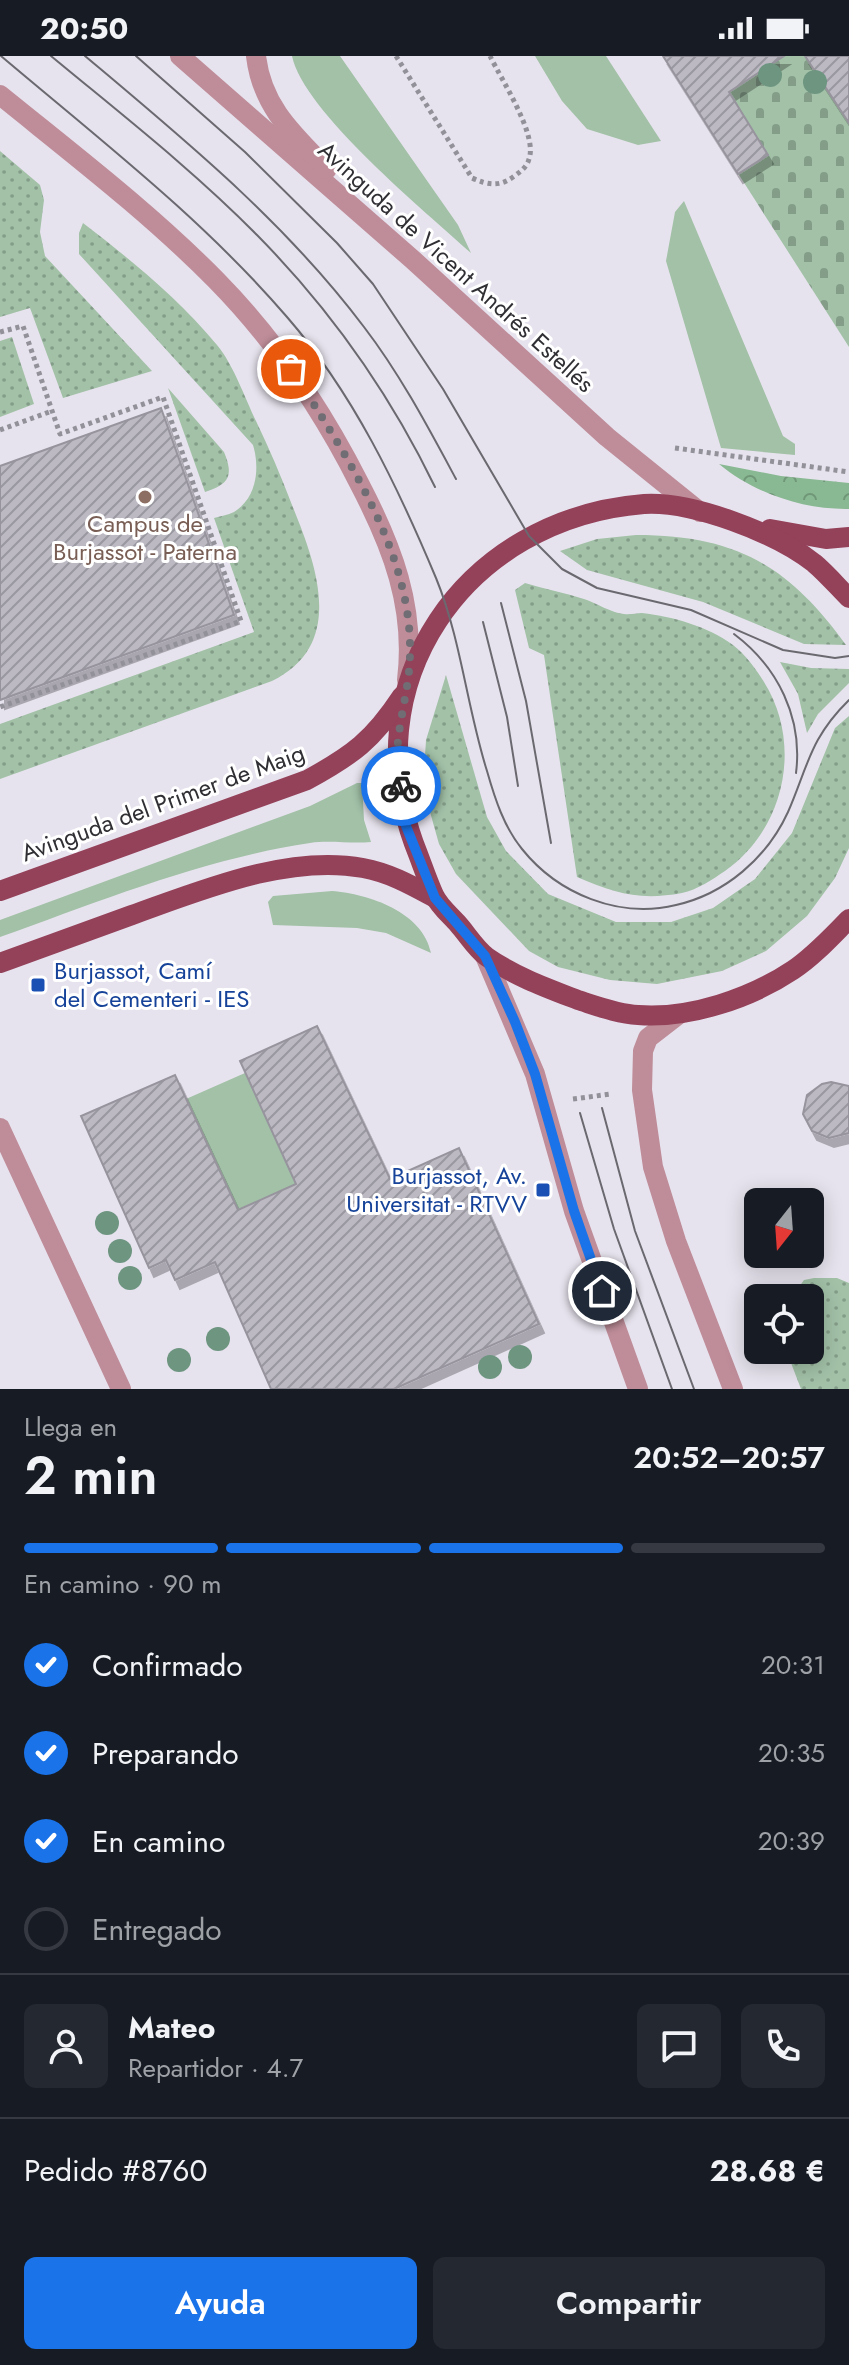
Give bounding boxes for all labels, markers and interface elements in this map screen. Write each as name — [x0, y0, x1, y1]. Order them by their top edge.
text: 20:50 — [40, 7, 128, 50]
street label: Avinguda de Vicent Andrés Estellés — [311, 133, 602, 400]
pin — [257, 335, 325, 403]
icon: bag — [269, 347, 313, 391]
marker: Campus de Burjassot - Paterna — [136, 488, 154, 506]
place label: Campus de Burjassot - Paterna — [53, 506, 237, 569]
street label: Avinguda del Primer de Maig — [16, 735, 309, 870]
courier — [361, 746, 441, 826]
icon: bike — [379, 764, 423, 808]
place label: Burjassot, Camí del Cementeri - IES — [54, 953, 250, 1016]
marker: Burjassot, Camí del Cementeri - IES — [29, 976, 47, 994]
place label: Burjassot, Av. Universitat - RTVV — [346, 1158, 527, 1221]
marker: Burjassot, Av. Universitat - RTVV — [534, 1181, 552, 1199]
north arrow — [744, 1188, 824, 1268]
map controls — [744, 1188, 824, 1364]
pin — [568, 1257, 636, 1325]
icon: home — [580, 1269, 624, 1313]
button: locate — [744, 1284, 824, 1364]
text: Llega en — [24, 1408, 117, 1446]
text: 20:52–20:57 — [633, 1436, 825, 1479]
text: 2 min — [24, 1438, 157, 1514]
text: En camino · 90 m — [24, 1565, 222, 1603]
icon: check — [24, 1643, 68, 1687]
text: Confirmado — [92, 1644, 243, 1687]
text: 20:31 — [761, 1646, 825, 1684]
icon: check — [24, 1731, 68, 1775]
text: Preparando — [92, 1732, 239, 1775]
text: 20:35 — [758, 1734, 825, 1772]
icon: check — [24, 1819, 68, 1863]
text: En camino — [92, 1820, 225, 1863]
text: 20:39 — [758, 1822, 825, 1860]
text: Entregado — [92, 1908, 222, 1951]
button: person — [24, 2004, 108, 2088]
button: chat — [637, 2004, 721, 2088]
button: phone — [741, 2004, 825, 2088]
text: Mateo — [128, 2006, 215, 2049]
text: Repartidor · 4.7 — [128, 2049, 303, 2087]
text: Pedido #8760 — [24, 2149, 207, 2192]
text: 28.68 € — [710, 2149, 825, 2192]
button: Ayuda — [24, 2257, 417, 2349]
button: Compartir — [433, 2257, 825, 2349]

